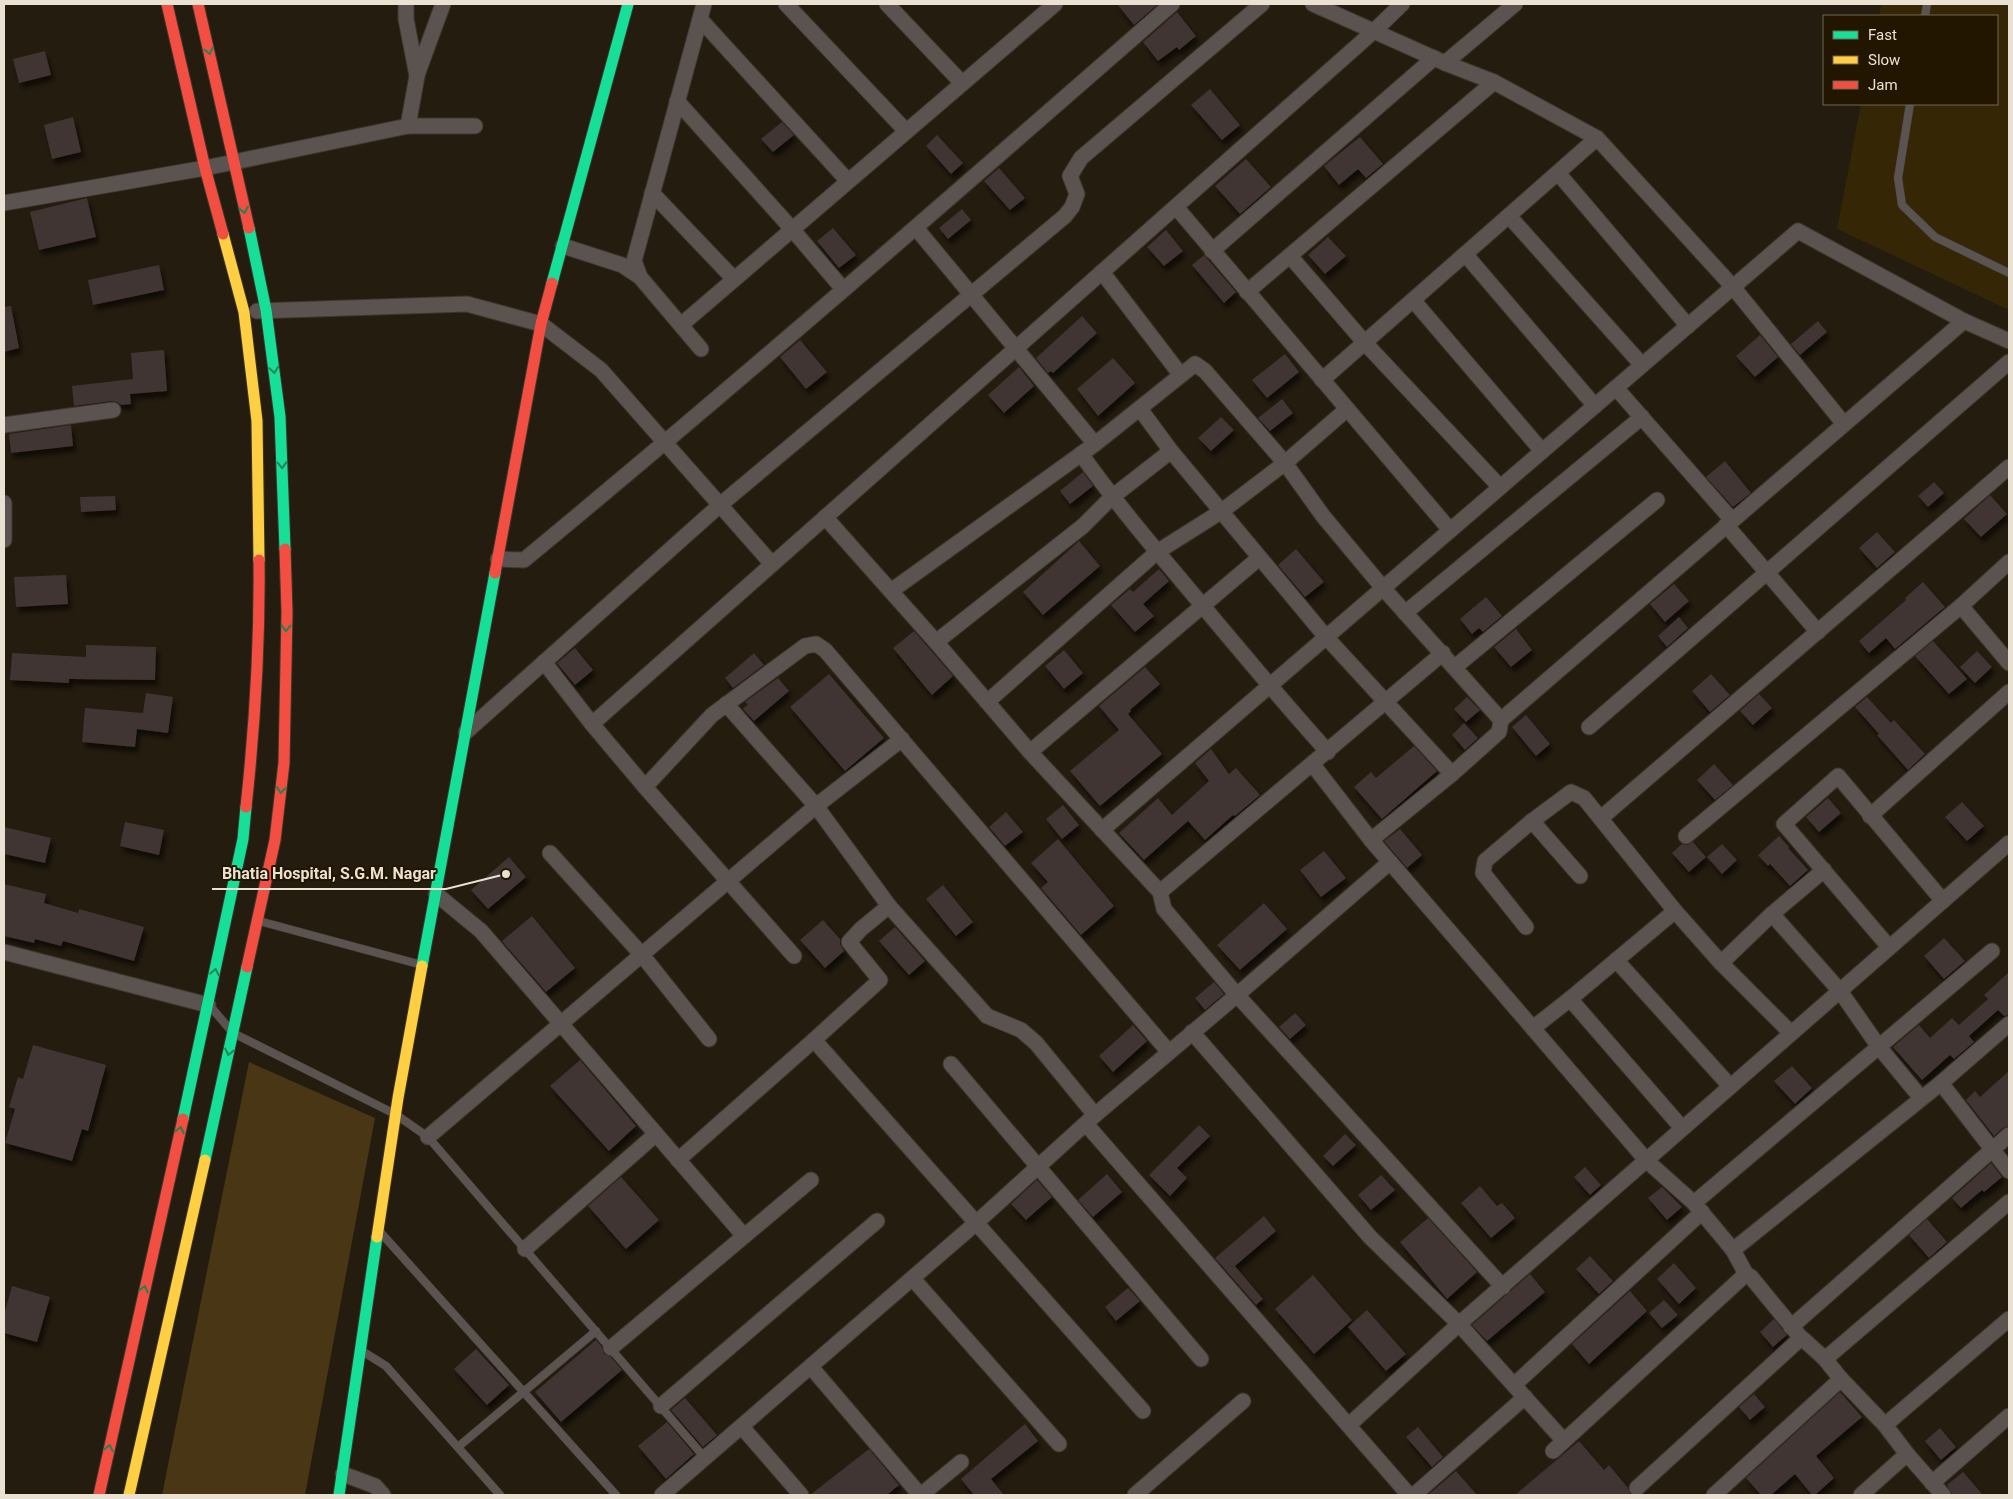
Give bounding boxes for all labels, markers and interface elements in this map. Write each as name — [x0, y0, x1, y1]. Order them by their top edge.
legend — [1823, 15, 1998, 105]
text: Fast — [1868, 26, 1897, 44]
one-way arrow — [203, 47, 214, 56]
text: Slow — [1868, 51, 1900, 69]
text: Jam — [1868, 76, 1898, 94]
one-way arrow — [238, 206, 249, 215]
one-way arrow — [268, 366, 279, 374]
one-way arrow — [277, 462, 287, 470]
one-way arrow — [281, 624, 291, 632]
one-way arrow — [276, 786, 287, 794]
callout: Bhatia Hospital, S.G.M. Nagar — [212, 858, 446, 889]
text: Bhatia Hospital, S.G.M. Nagar — [222, 864, 436, 883]
one-way arrow — [210, 967, 220, 976]
one-way arrow — [224, 1048, 235, 1057]
one-way arrow — [174, 1126, 185, 1135]
one-way arrow — [138, 1285, 149, 1293]
one-way arrow — [103, 1443, 114, 1452]

